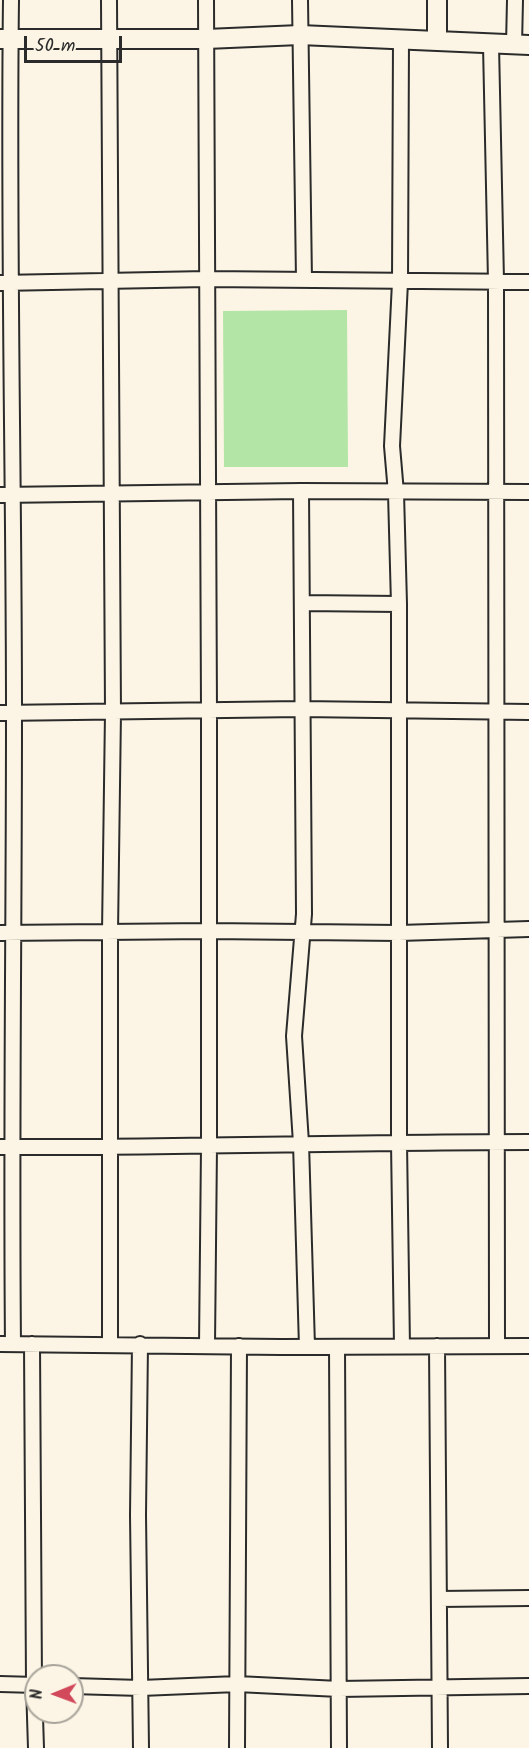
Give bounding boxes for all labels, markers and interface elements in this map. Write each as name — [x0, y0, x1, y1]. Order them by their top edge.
scale bar — [27, 24, 124, 62]
text: 50 m — [35, 32, 75, 61]
north arrow — [24, 1664, 84, 1724]
text: N — [25, 1689, 50, 1700]

